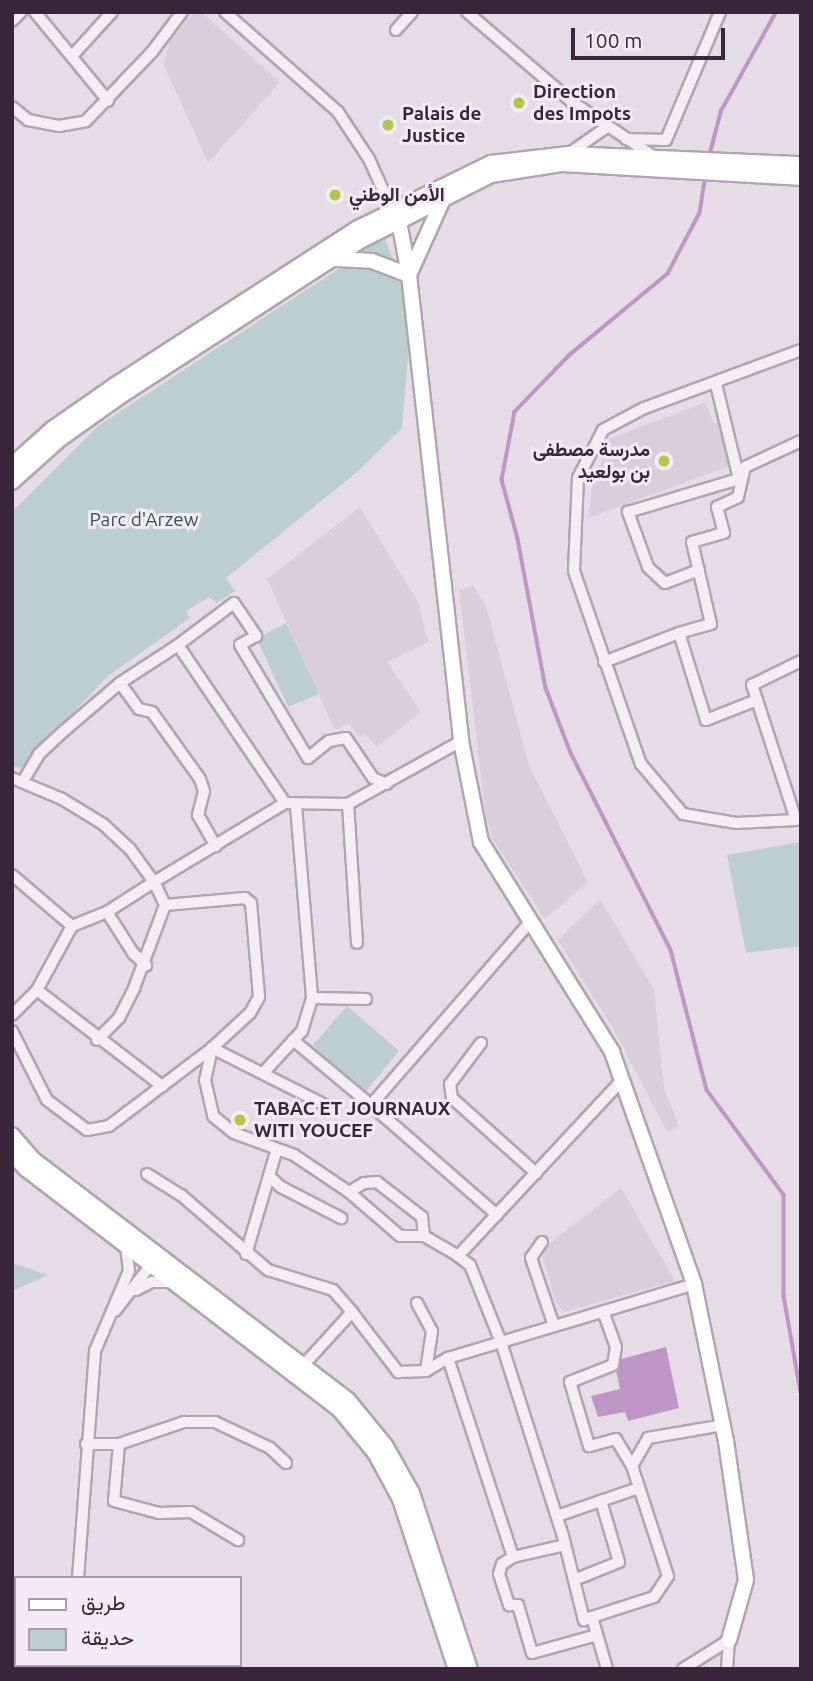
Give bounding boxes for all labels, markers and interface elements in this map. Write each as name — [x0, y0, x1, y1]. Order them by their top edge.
scale bar — [575, 14, 729, 58]
text: 100 m — [584, 28, 642, 52]
place label: Direction des Impots — [533, 81, 631, 125]
marker: Direction des Impots — [511, 95, 527, 111]
place label: Palais de Justice — [402, 103, 481, 147]
marker: Palais de Justice — [380, 117, 396, 133]
place label: الأمن الوطني — [349, 184, 445, 206]
marker: الأمن الوطني — [327, 187, 343, 203]
place label: مدرسة مصطفى بن بولعيد — [533, 439, 650, 483]
marker: مدرسة مصطفى بن بولعيد — [656, 453, 672, 469]
park label: Parc d'Arzew — [89, 509, 199, 531]
place label: TABAC ET JOURNAUX WITI YOUCEF — [254, 1098, 450, 1142]
marker: TABAC ET JOURNAUX WITI YOUCEF — [232, 1112, 248, 1128]
legend — [14, 1576, 242, 1667]
text: طريق — [81, 1590, 126, 1614]
text: حديقة — [81, 1625, 134, 1649]

